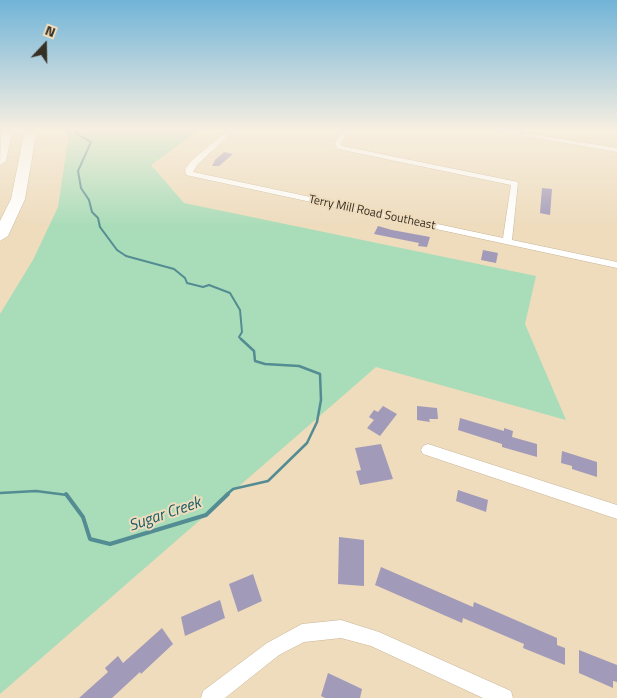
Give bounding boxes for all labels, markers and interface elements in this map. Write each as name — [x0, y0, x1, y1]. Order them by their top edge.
text: N — [42, 19, 59, 42]
north arrow — [20, 20, 70, 70]
street label: Terry Mill Road Southeast — [307, 193, 437, 233]
water label: Sugar Creek — [126, 494, 204, 536]

